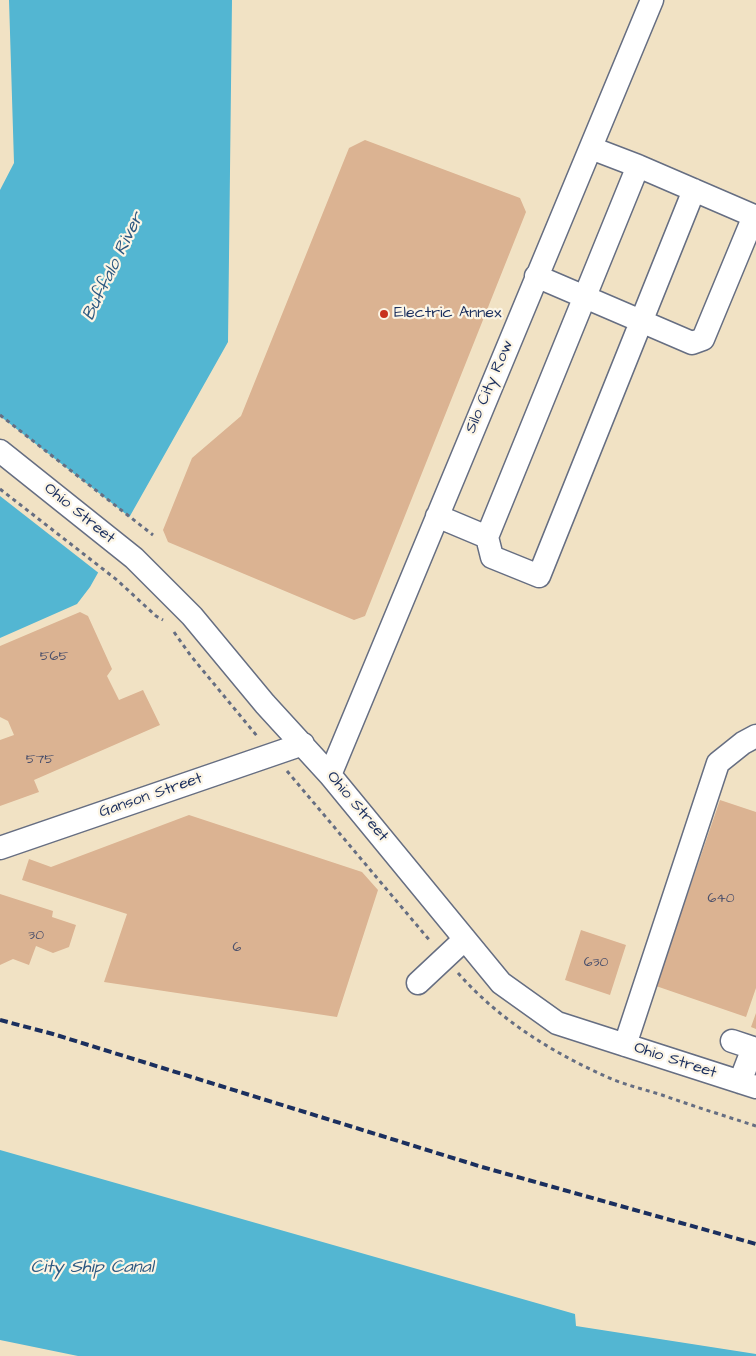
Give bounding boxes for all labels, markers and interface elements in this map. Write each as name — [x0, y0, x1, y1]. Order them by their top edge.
water label: Buffalo River — [79, 210, 149, 324]
place label: Electric Annex — [394, 304, 501, 324]
marker: Electric Annex — [378, 308, 390, 320]
street label: Silo City Row — [462, 338, 518, 436]
street label: Ohio Street — [40, 480, 118, 548]
house number: 565 — [40, 649, 68, 665]
house number: 575 — [26, 752, 54, 768]
street label: Ohio Street — [322, 768, 392, 846]
street label: Ganson Street — [97, 769, 205, 823]
house number: 640 — [707, 891, 735, 907]
house number: 30 — [28, 928, 44, 944]
house number: 6 — [233, 940, 241, 956]
house number: 630 — [584, 955, 608, 971]
street label: Ohio Street — [631, 1039, 719, 1083]
water label: City Ship Canal — [30, 1257, 154, 1279]

